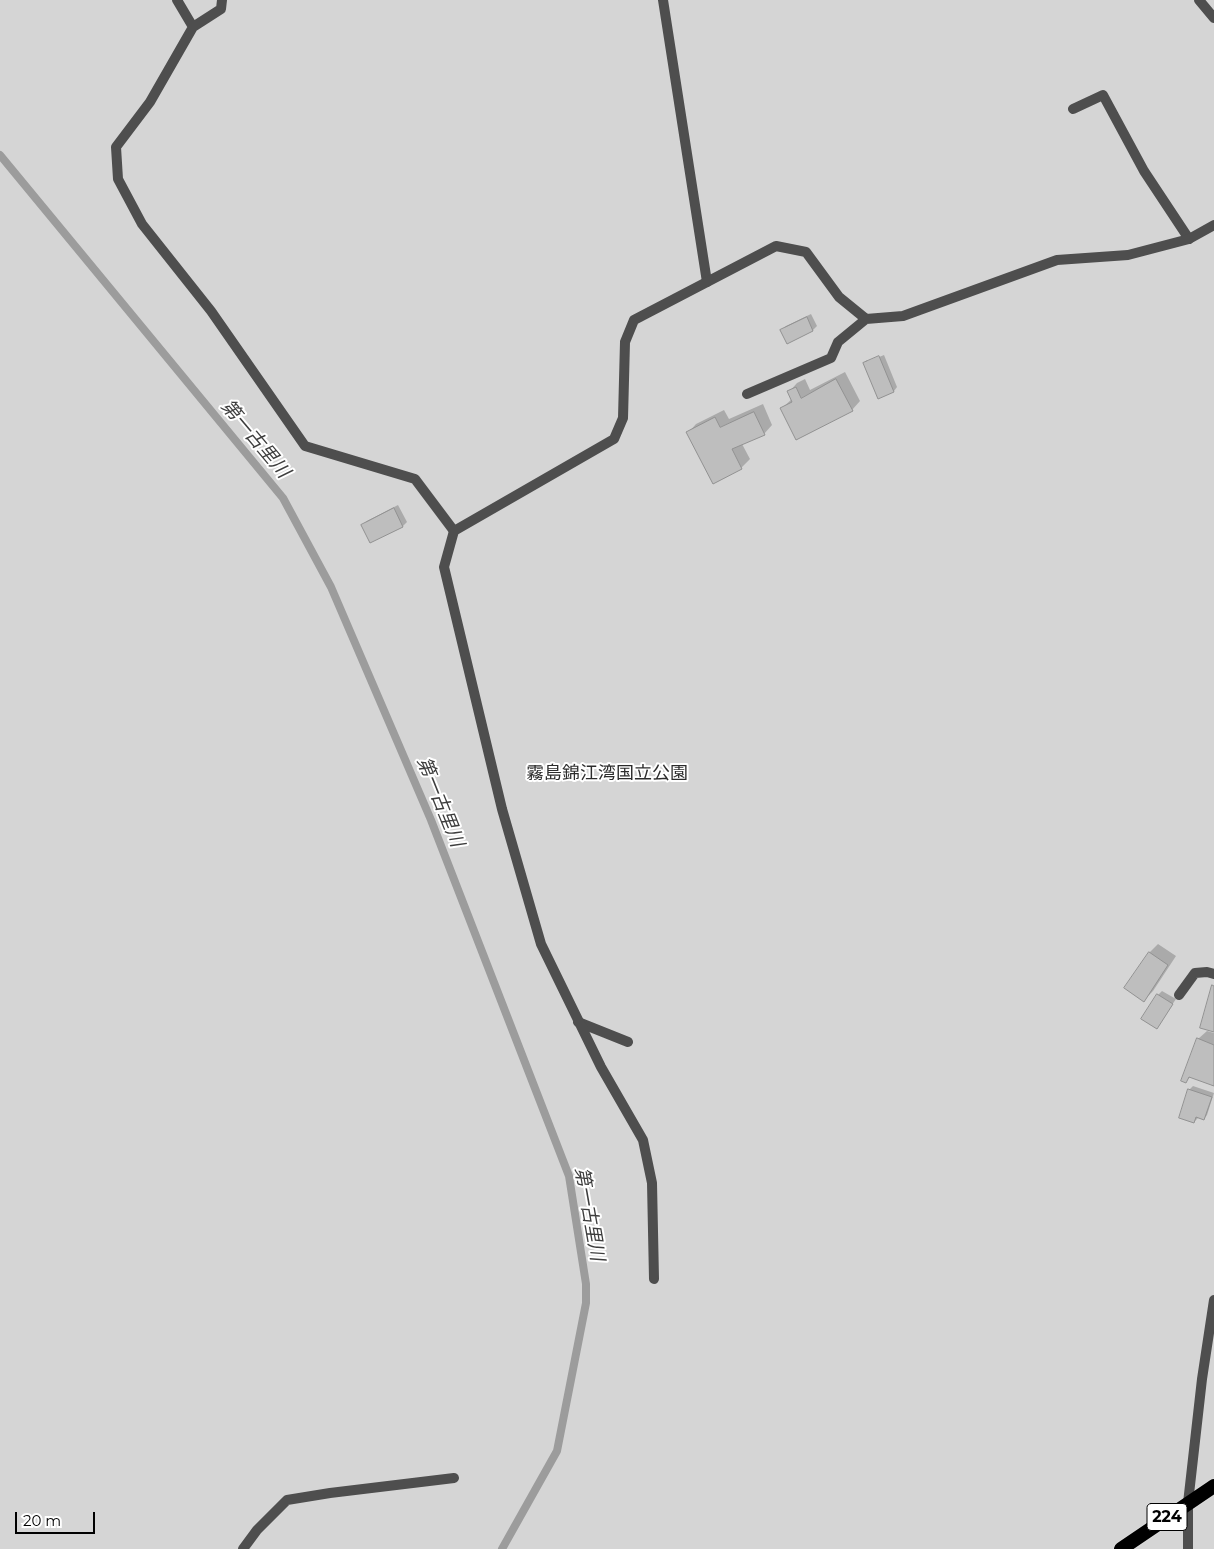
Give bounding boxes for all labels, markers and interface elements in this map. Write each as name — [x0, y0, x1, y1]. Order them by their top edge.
water label: 第一古里川 — [216, 395, 294, 483]
water label: 第一古里川 — [412, 754, 468, 850]
park label: 霧島錦江湾国立公園 — [526, 763, 688, 785]
water label: 第一古里川 — [570, 1165, 608, 1263]
scale bar — [18, 1502, 98, 1534]
road number: 224 — [1147, 1504, 1187, 1530]
text: 20 m — [23, 1511, 61, 1530]

